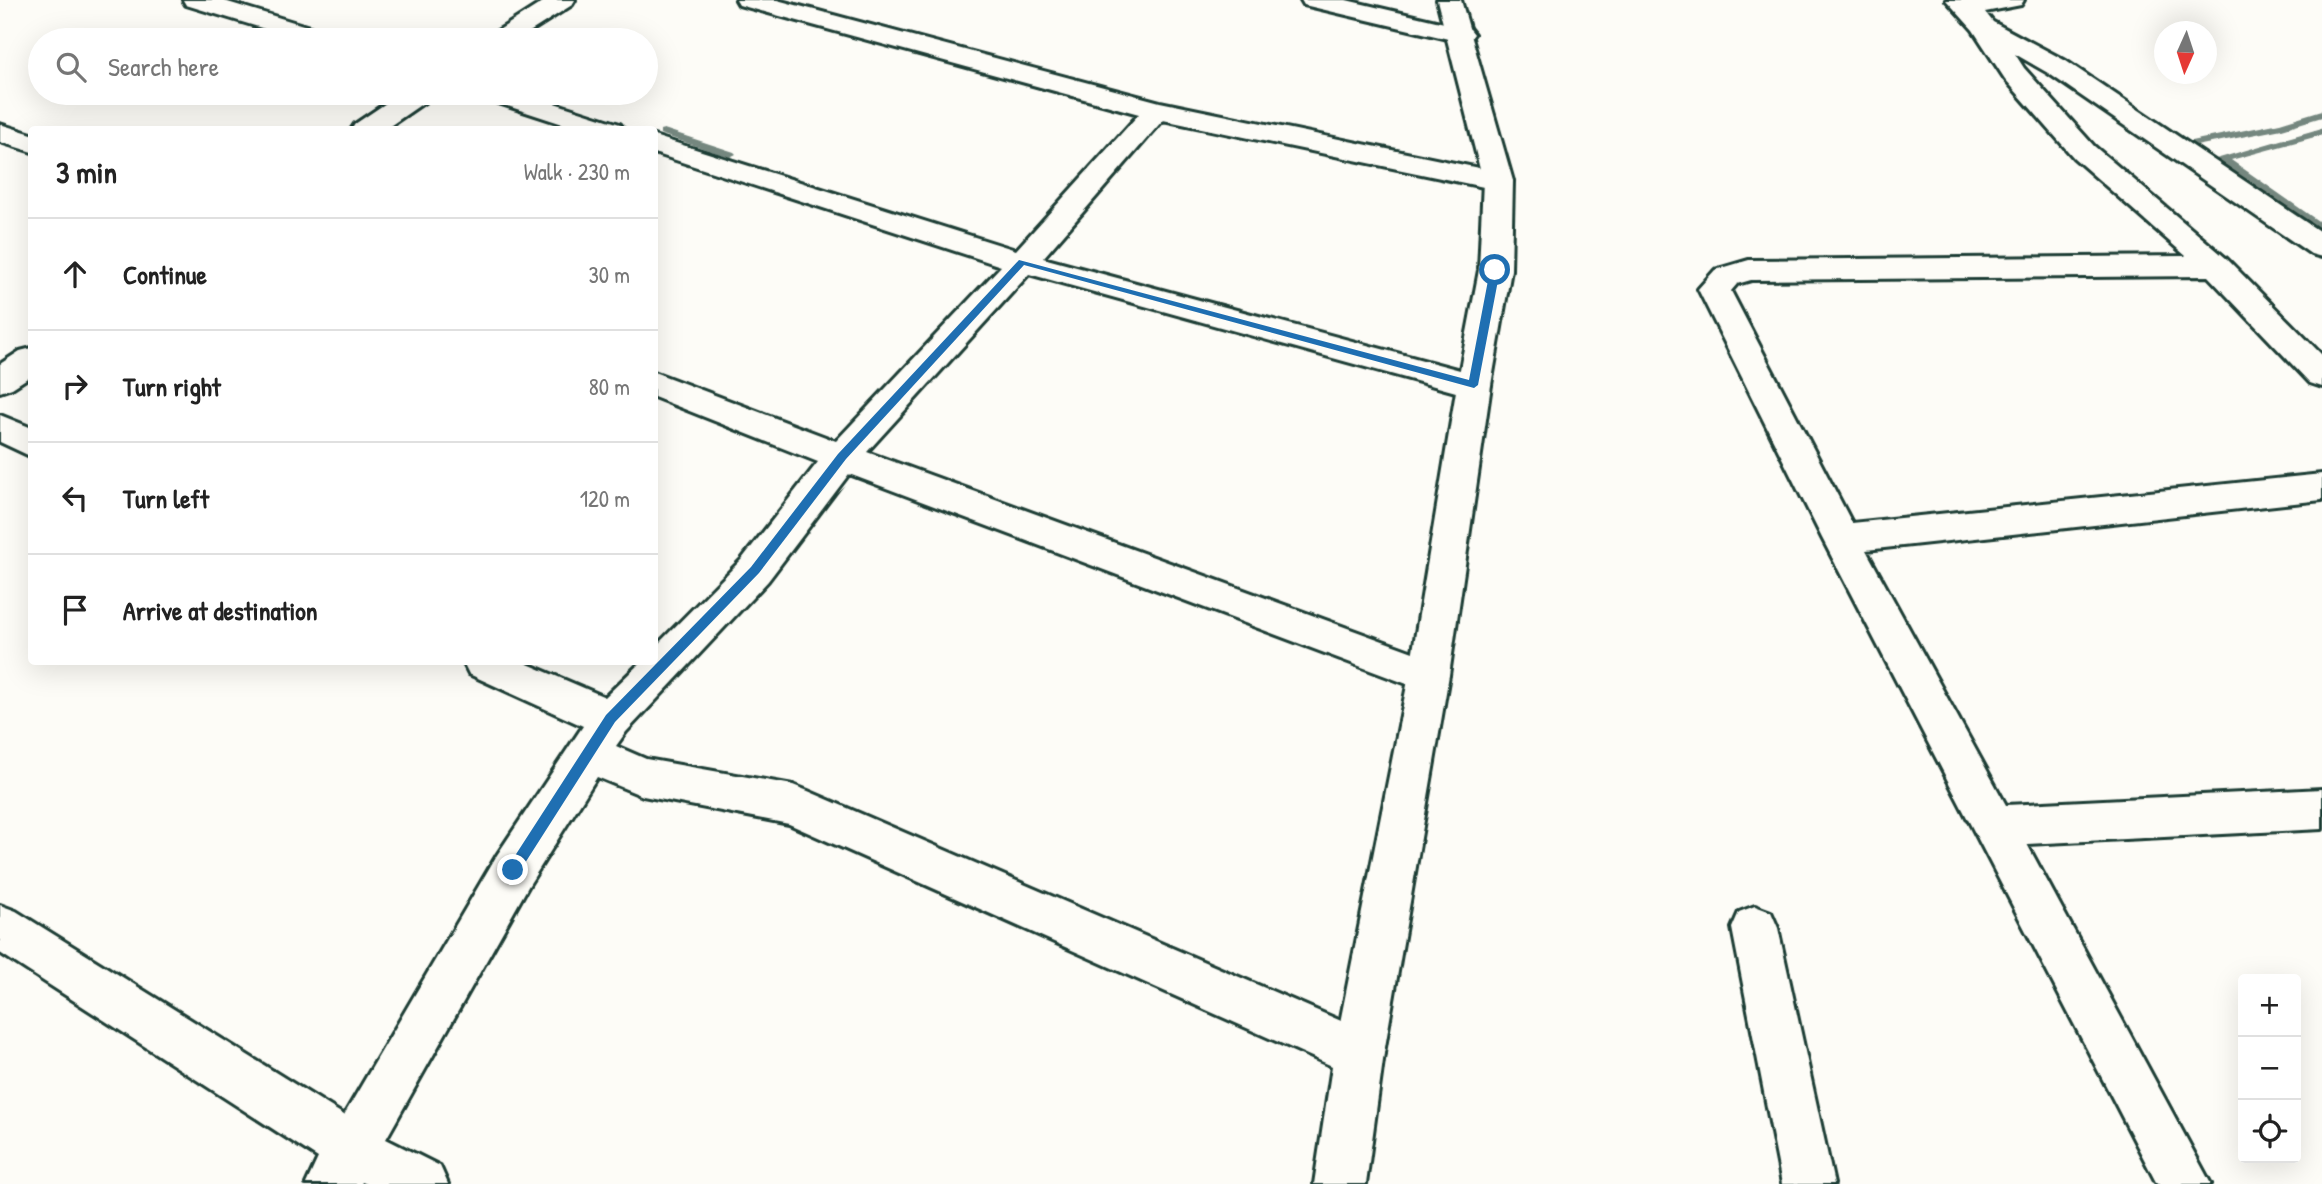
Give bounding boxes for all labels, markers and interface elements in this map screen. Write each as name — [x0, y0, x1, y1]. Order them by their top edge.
north arrow — [2154, 21, 2217, 84]
search box — [28, 28, 658, 105]
icon: search — [52, 48, 90, 86]
text: Search here — [108, 49, 219, 84]
text: 3 min — [56, 152, 117, 192]
text: Walk · 230 m — [524, 156, 630, 187]
route start — [1479, 254, 1510, 285]
icon: ahead — [56, 255, 94, 293]
text: Continue — [123, 257, 207, 292]
text: 30 m — [588, 259, 630, 290]
icon: right — [56, 367, 94, 405]
text: Turn right — [123, 369, 221, 404]
text: 80 m — [589, 371, 630, 402]
icon: left — [56, 479, 94, 517]
text: Turn left — [123, 481, 209, 516]
text: 120 m — [580, 483, 630, 514]
icon: arrive — [56, 591, 94, 629]
text: Arrive at destination — [123, 593, 318, 628]
route end — [497, 854, 528, 885]
map controls — [2238, 974, 2301, 1163]
button: + — [2238, 974, 2301, 1037]
button: − — [2238, 1037, 2301, 1100]
button: locate — [2238, 1100, 2301, 1163]

